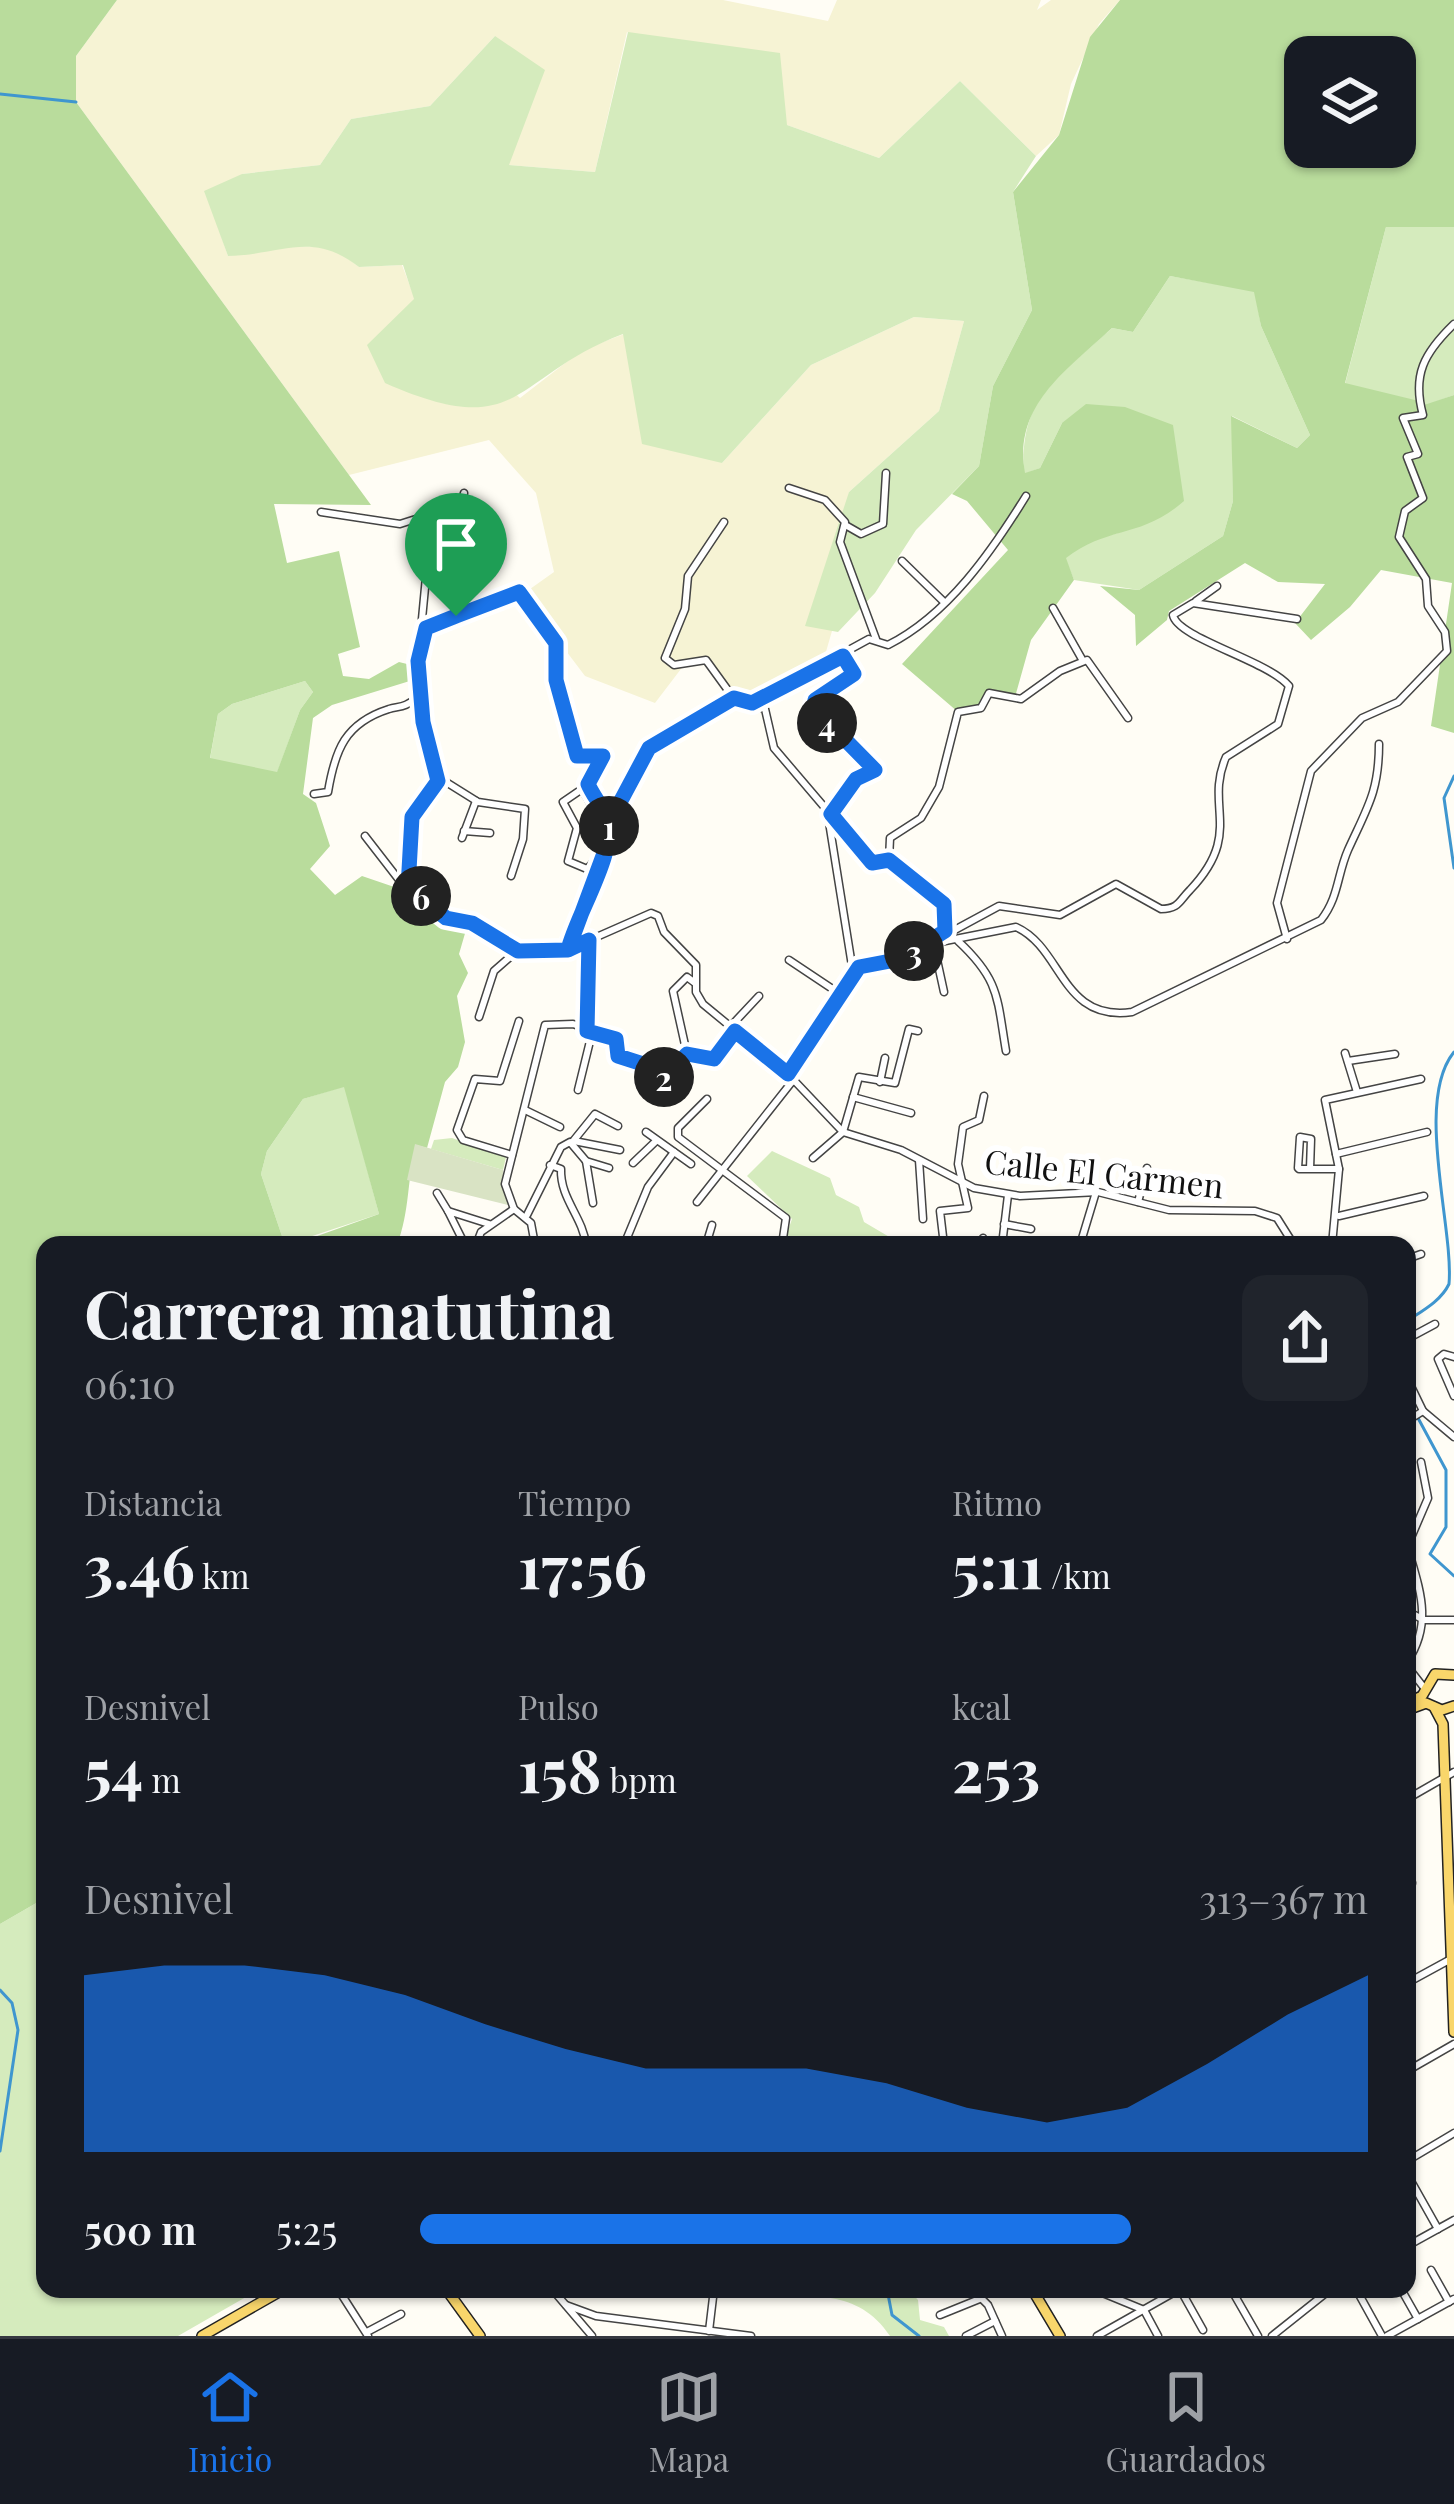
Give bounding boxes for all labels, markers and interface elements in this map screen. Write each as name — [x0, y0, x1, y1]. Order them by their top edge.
map controls — [1284, 36, 1416, 168]
button: layers — [1284, 36, 1416, 168]
pin — [405, 493, 507, 616]
icon: arrive — [423, 511, 489, 577]
pin: 4 — [797, 693, 857, 753]
text: 4 — [818, 701, 836, 745]
pin: 1 — [579, 796, 639, 856]
text: 1 — [603, 804, 615, 848]
pin: 6 — [391, 866, 451, 926]
text: 6 — [412, 874, 430, 918]
pin: 3 — [884, 921, 944, 981]
text: 3 — [906, 929, 922, 973]
pin: 2 — [634, 1047, 694, 1107]
text: 2 — [655, 1055, 673, 1099]
street label: Calle El Carmen — [983, 1138, 1226, 1206]
text: Carrera matutina — [84, 1268, 614, 1356]
button: share — [1242, 1275, 1368, 1401]
text: 06:10 — [84, 1357, 176, 1409]
text: Distancia — [84, 1480, 222, 1524]
text: Tiempo — [518, 1480, 631, 1524]
text: Ritmo — [952, 1480, 1042, 1524]
text: 3.46 — [84, 1524, 195, 1604]
text: 17:56 — [518, 1524, 647, 1604]
text: 5:11 — [952, 1524, 1043, 1604]
text: km — [195, 1553, 250, 1597]
text: /km — [1043, 1553, 1111, 1597]
text: Desnivel — [84, 1684, 211, 1728]
text: Pulso — [518, 1684, 599, 1728]
text: kcal — [952, 1684, 1011, 1728]
text: 54 — [84, 1728, 143, 1808]
text: 158 — [518, 1728, 602, 1808]
text: 253 — [952, 1728, 1040, 1808]
text: m — [143, 1757, 181, 1801]
text: bpm — [602, 1757, 677, 1801]
text: Desnivel — [84, 1872, 234, 1924]
text: 313–367 m — [1199, 1872, 1368, 1924]
text: 500 m — [84, 2203, 197, 2255]
text: 5:25 — [276, 2203, 337, 2255]
tab: Inicio — [188, 2364, 272, 2480]
tab: Mapa — [649, 2364, 729, 2480]
tab: Guardados — [1105, 2364, 1266, 2480]

